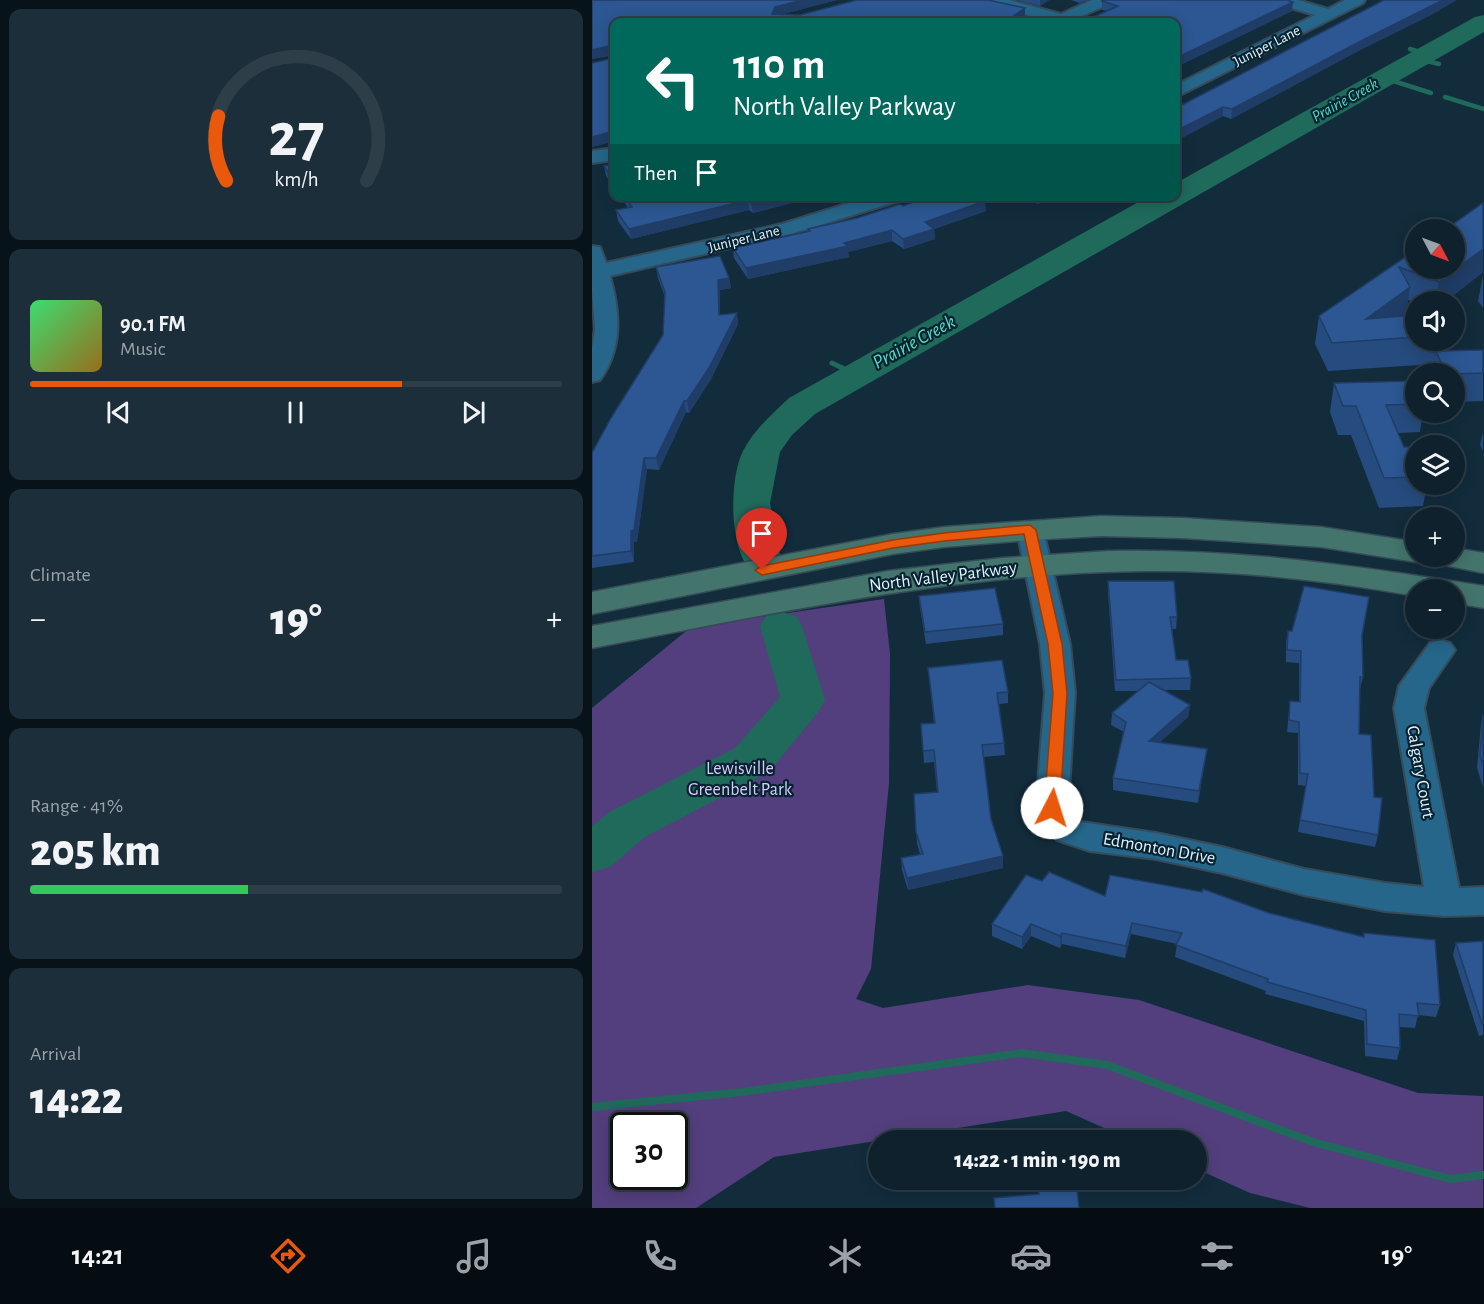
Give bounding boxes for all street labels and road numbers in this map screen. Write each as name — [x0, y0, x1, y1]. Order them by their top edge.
street label: Juniper Lane — [1231, 23, 1303, 69]
street label: Juniper Lane — [707, 223, 781, 255]
street label: North Valley Parkway — [868, 559, 1018, 595]
street label: Calgary Court — [1403, 724, 1437, 820]
street label: Edmonton Drive — [1101, 830, 1217, 868]

